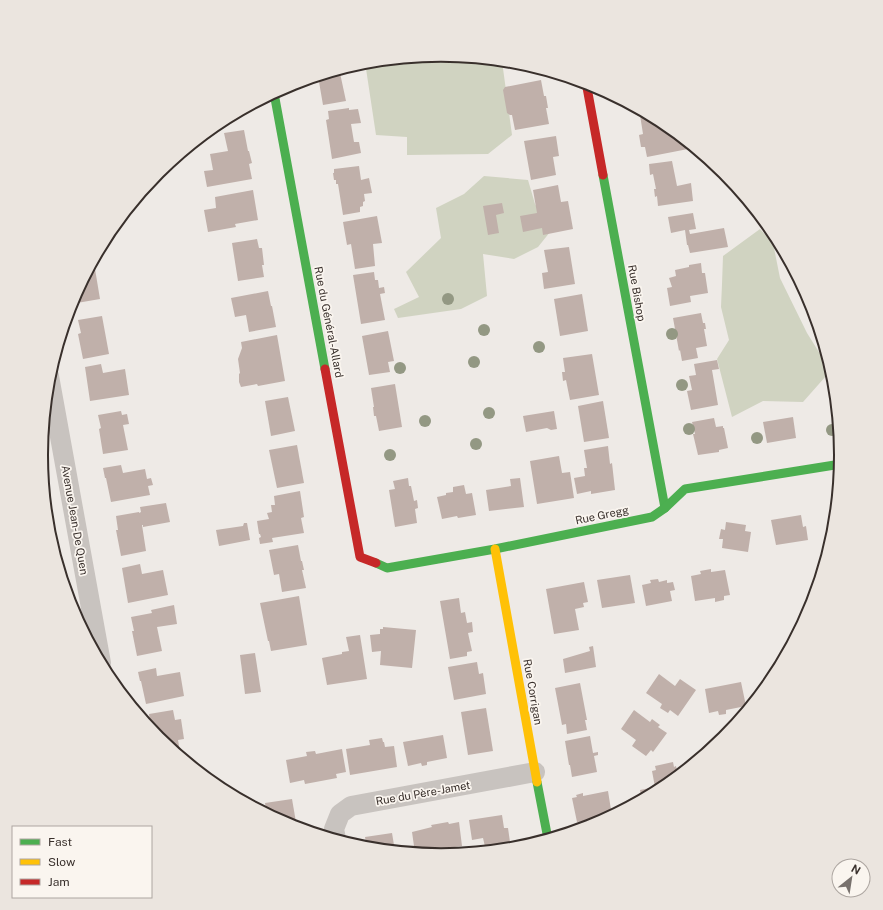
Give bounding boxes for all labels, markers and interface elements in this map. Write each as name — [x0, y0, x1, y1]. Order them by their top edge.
street label: Rue Bishop — [626, 264, 648, 323]
street label: Rue du Général-Allard — [312, 265, 346, 379]
street label: Avenue Jean-De Quen — [59, 464, 91, 576]
street label: Rue Gregg — [574, 503, 630, 527]
street label: Rue Corrigan — [521, 658, 545, 726]
street label: Rue du Père-Jamet — [375, 779, 471, 807]
legend — [12, 826, 152, 898]
text: Fast — [48, 835, 73, 849]
text: Slow — [48, 855, 76, 869]
north arrow — [831, 858, 871, 898]
text: N — [849, 862, 863, 877]
text: Jam — [48, 875, 70, 889]

